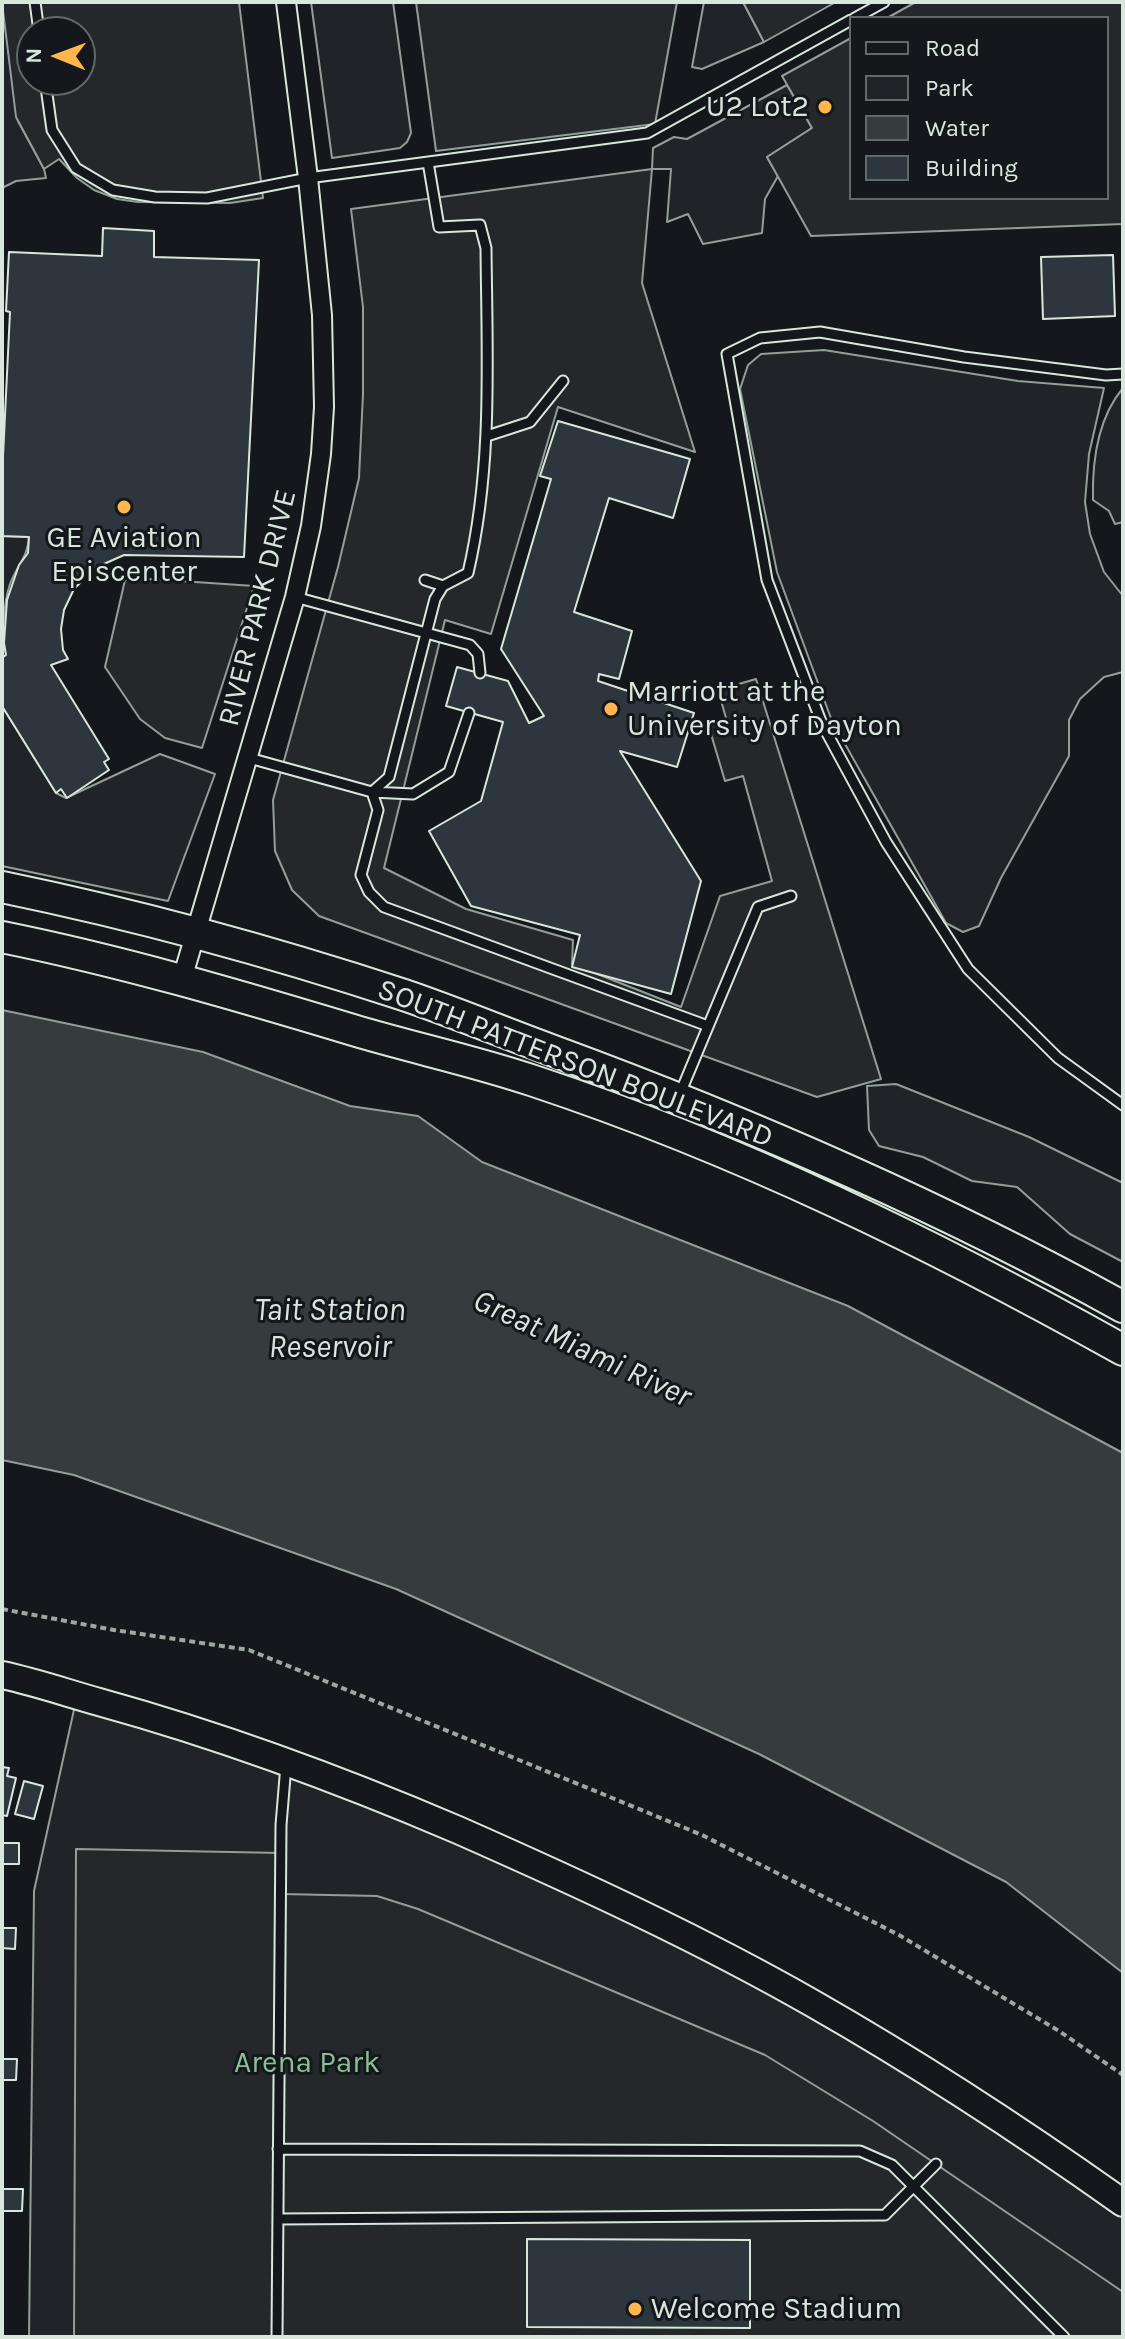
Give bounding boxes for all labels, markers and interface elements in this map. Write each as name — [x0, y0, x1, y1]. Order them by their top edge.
north arrow — [16, 16, 96, 96]
legend — [849, 16, 1109, 200]
text: Road — [925, 34, 980, 62]
text: N — [21, 47, 47, 64]
text: Park — [925, 74, 974, 102]
place label: U2 Lot2 — [706, 89, 809, 125]
marker: U2 Lot2 — [816, 98, 834, 116]
text: Water — [925, 114, 989, 142]
text: Building — [925, 154, 1018, 182]
street label: RIVER PARK DRIVE — [211, 486, 305, 730]
marker: GE Aviation Episcenter — [115, 498, 133, 516]
place label: GE Aviation Episcenter — [46, 520, 202, 590]
place label: Marriott at the University of Dayton — [627, 674, 902, 744]
marker: Marriott at the University of Dayton — [602, 700, 620, 718]
street label: SOUTH PATTERSON BOULEVARD — [372, 972, 778, 1156]
water label: Great Miami River — [467, 1282, 697, 1416]
water label: Tait Station Reservoir — [254, 1292, 406, 1367]
park label: Arena Park — [234, 2045, 380, 2081]
place label: Welcome Stadium — [651, 2291, 902, 2327]
marker: Welcome Stadium — [626, 2300, 644, 2318]

